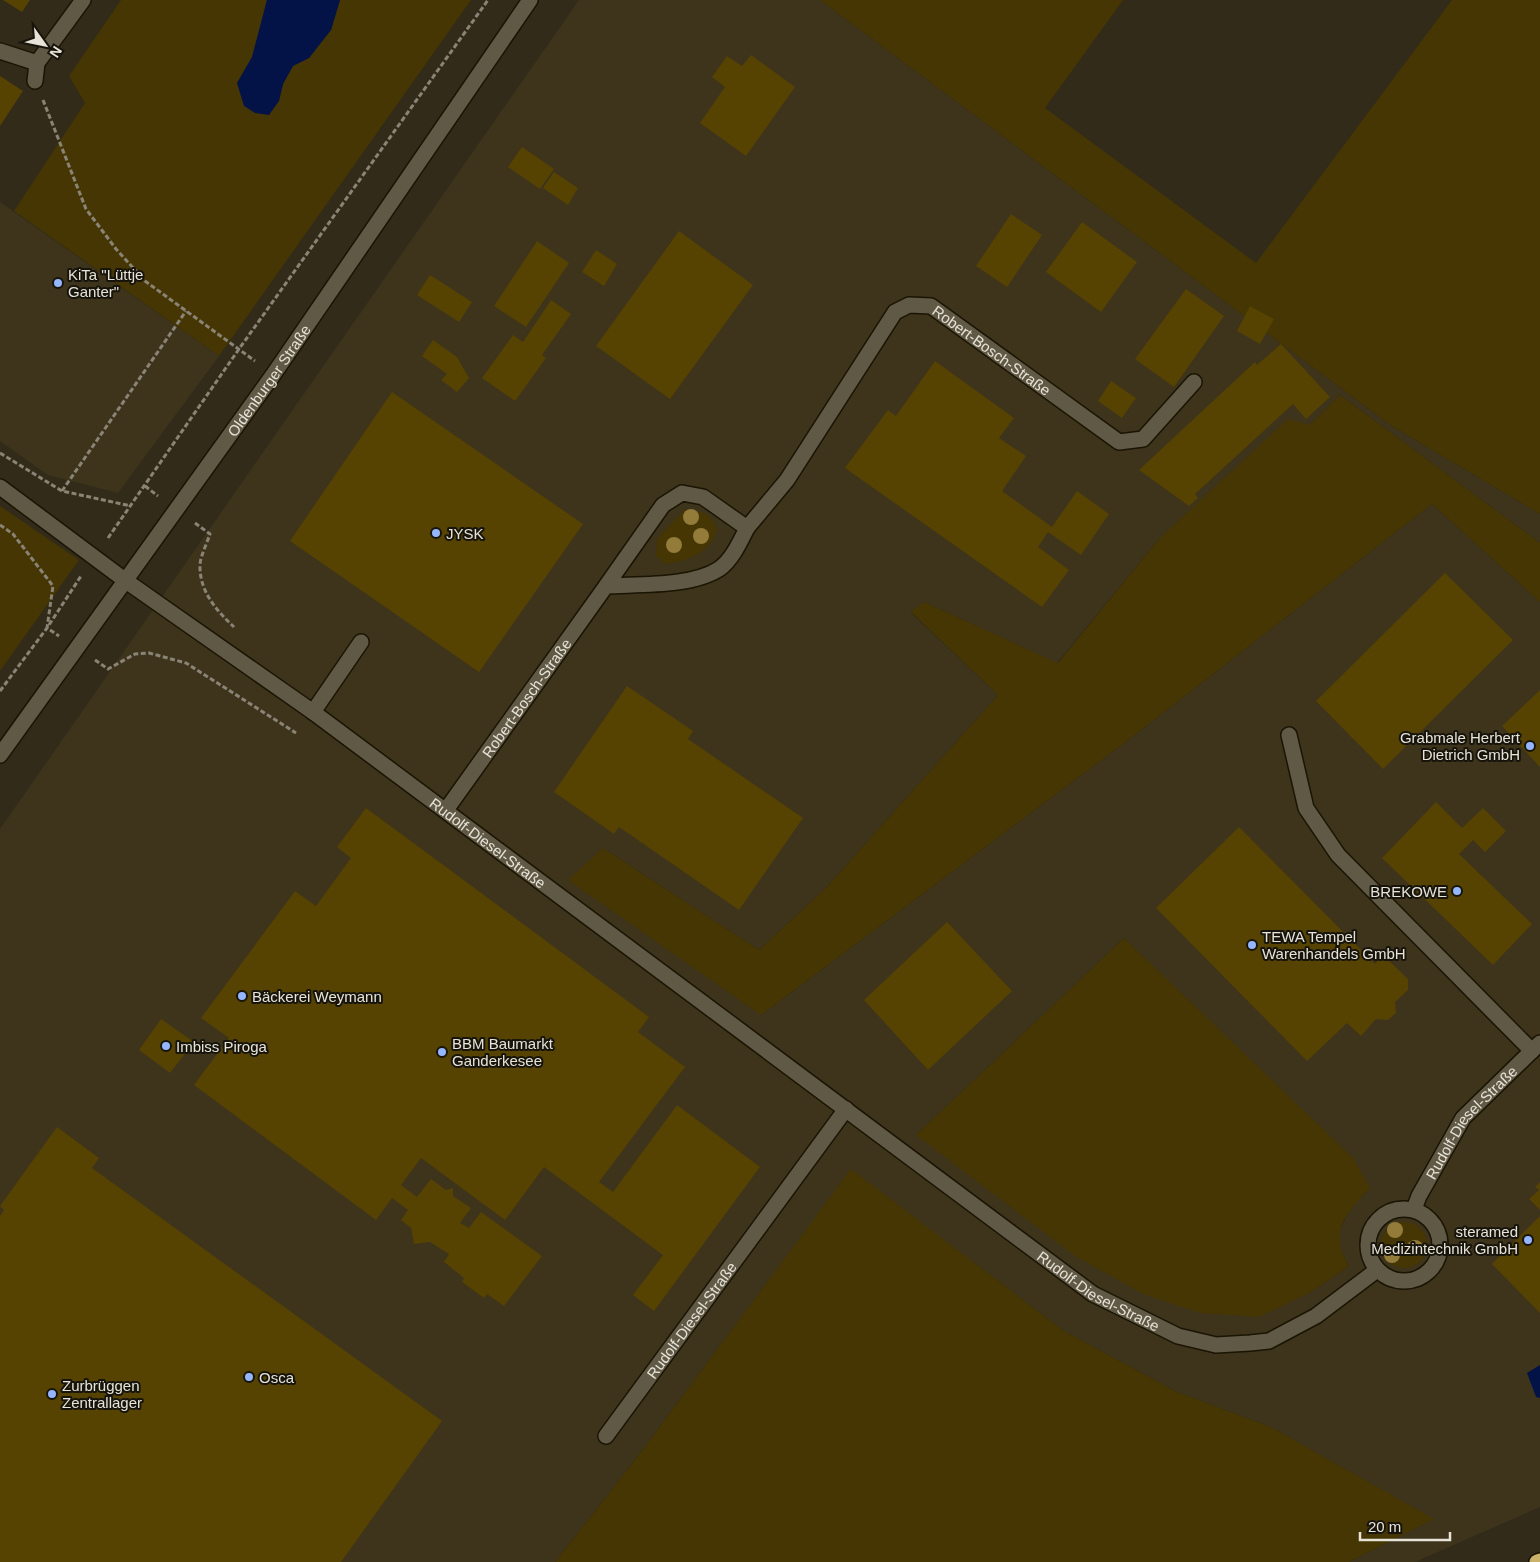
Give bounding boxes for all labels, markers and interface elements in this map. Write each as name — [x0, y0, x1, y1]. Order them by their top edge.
north arrow — [20, 20, 70, 70]
text: N — [46, 43, 65, 61]
place label: KiTa "Lüttje Ganter" — [68, 266, 143, 300]
marker: KiTa "Lüttje Ganter" — [52, 277, 64, 289]
street label: Robert-Bosch-Straße — [929, 302, 1054, 398]
street label: Oldenburger Straße — [223, 321, 314, 439]
place label: JYSK — [446, 525, 484, 542]
marker: JYSK — [430, 527, 442, 539]
street label: Robert-Bosch-Straße — [478, 635, 574, 760]
place label: Grabmale Herbert Dietrich GmbH — [1400, 729, 1521, 763]
marker: Grabmale Herbert Dietrich GmbH — [1524, 740, 1536, 752]
street label: Rudolf-Diesel-Straße — [427, 794, 549, 891]
place label: BREKOWE — [1370, 883, 1447, 900]
marker: BREKOWE — [1451, 885, 1463, 897]
place label: TEWA Tempel Warenhandels GmbH — [1262, 928, 1406, 962]
marker: TEWA Tempel Warenhandels GmbH — [1246, 939, 1258, 951]
place label: Bäckerei Weymann — [252, 988, 382, 1005]
marker: Bäckerei Weymann — [236, 990, 248, 1002]
place label: BBM Baumarkt Ganderkesee — [452, 1035, 554, 1069]
place label: Imbiss Piroga — [176, 1038, 268, 1055]
marker: Imbiss Piroga — [160, 1040, 172, 1052]
marker: BBM Baumarkt Ganderkesee — [436, 1046, 448, 1058]
street label: Rudolf-Diesel-Straße — [1422, 1062, 1520, 1182]
place label: steramed Medizintechnik GmbH — [1371, 1223, 1518, 1257]
marker: steramed Medizintechnik GmbH — [1522, 1234, 1534, 1246]
street label: Rudolf-Diesel-Straße — [1034, 1247, 1163, 1334]
street label: Rudolf-Diesel-Straße — [643, 1258, 740, 1381]
place label: Osca — [259, 1369, 295, 1386]
marker: Osca — [243, 1371, 255, 1383]
place label: Zurbrüggen Zentrallager — [62, 1377, 142, 1411]
marker: Zurbrüggen Zentrallager — [46, 1388, 58, 1400]
scale bar — [1360, 1510, 1450, 1542]
text: 20 m — [1368, 1518, 1401, 1535]

